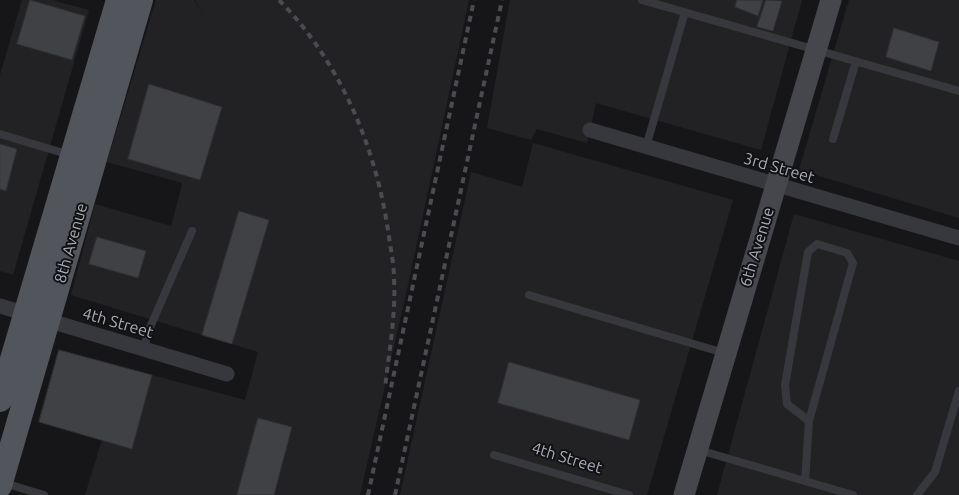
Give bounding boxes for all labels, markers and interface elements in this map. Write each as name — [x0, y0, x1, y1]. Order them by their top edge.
street label: 3rd Street — [741, 149, 817, 187]
street label: 8th Avenue — [50, 201, 92, 285]
street label: 6th Avenue — [736, 205, 778, 289]
street label: 4th Street — [80, 304, 156, 342]
street label: 4th Street — [529, 438, 605, 478]

